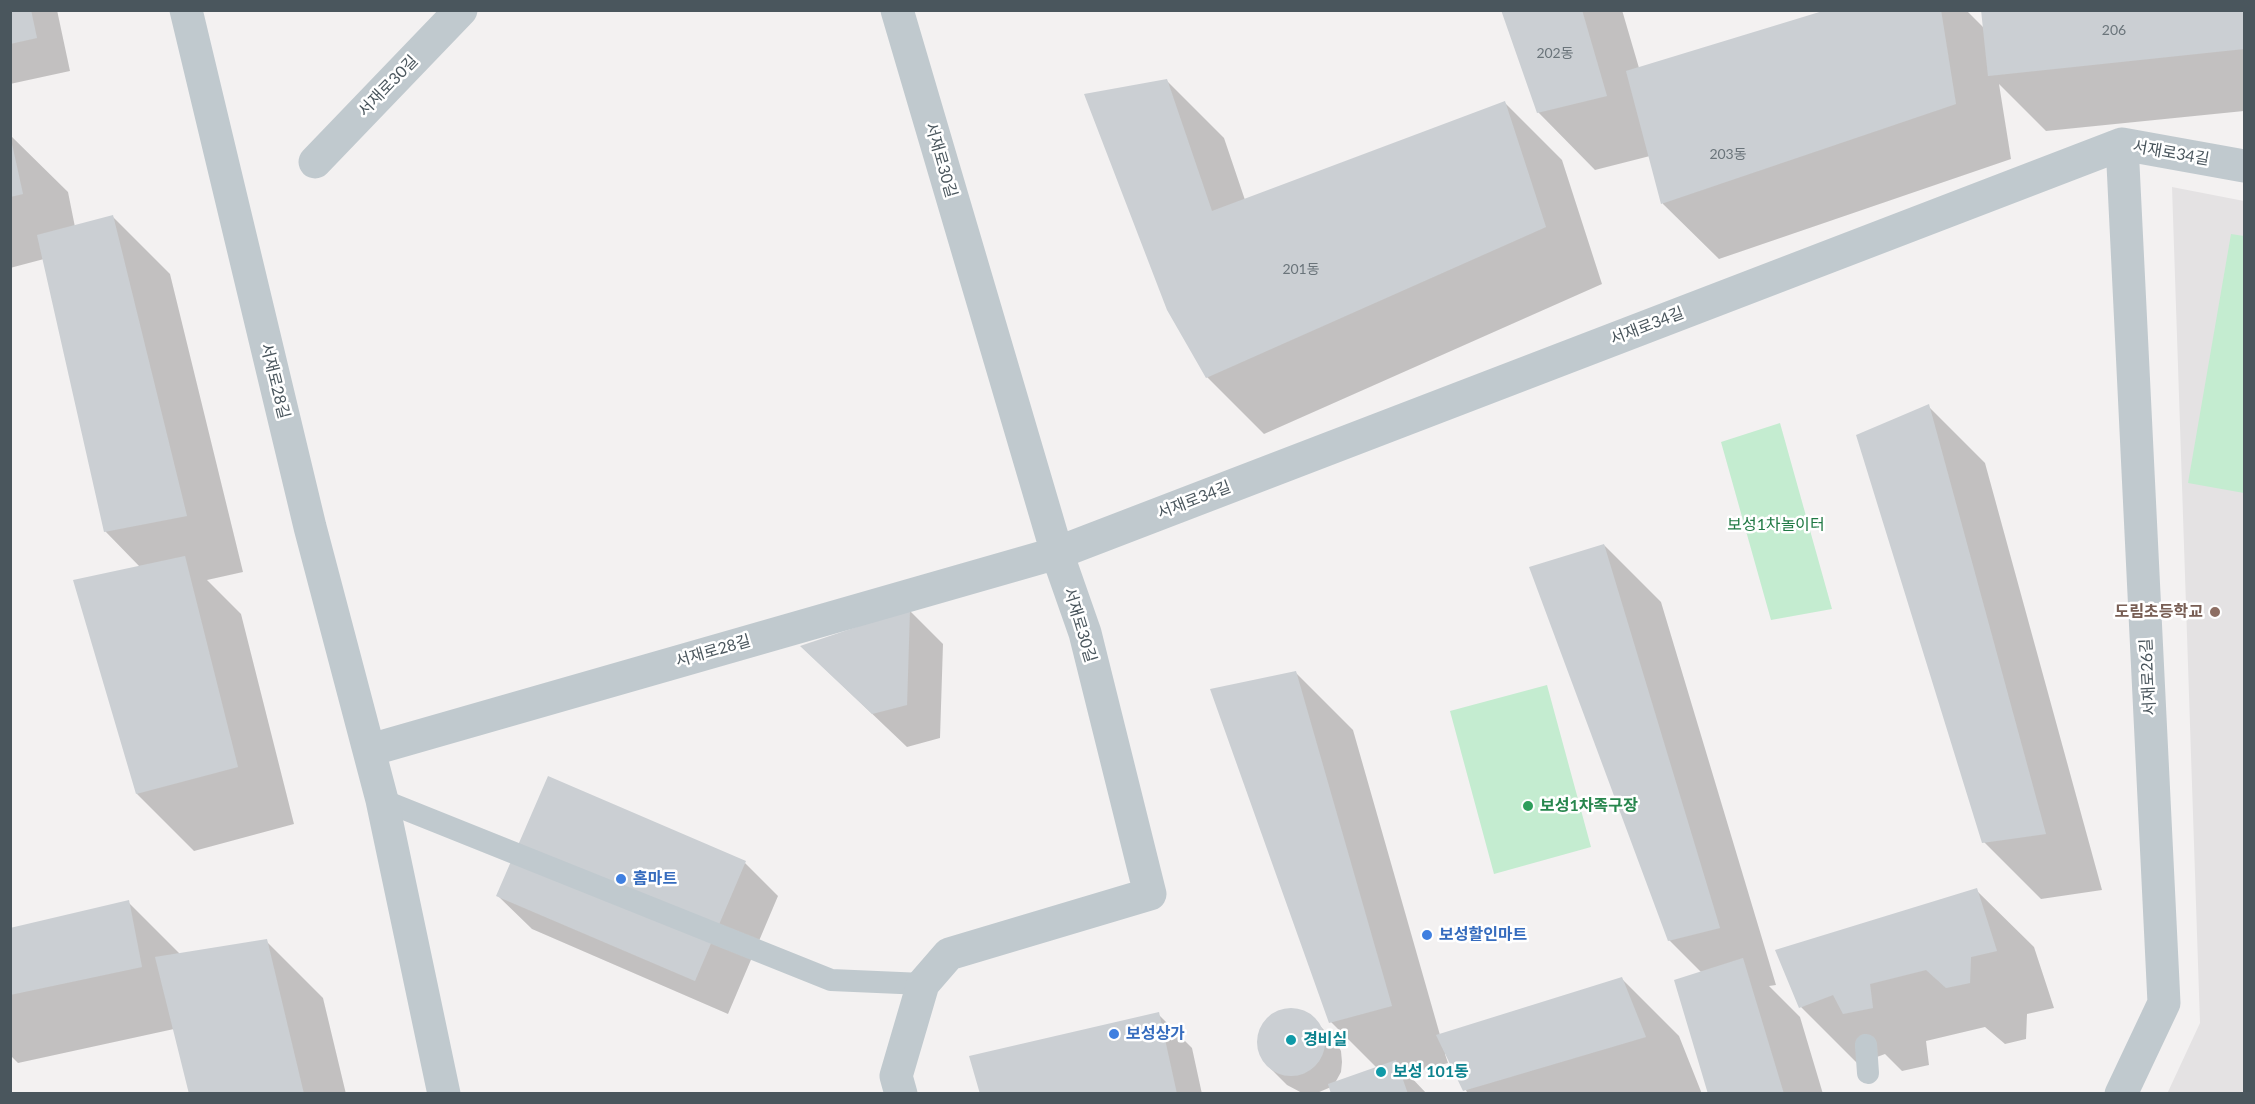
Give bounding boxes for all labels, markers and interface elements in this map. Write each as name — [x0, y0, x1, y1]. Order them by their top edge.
house number: 206 — [2102, 22, 2126, 38]
house number: 202동 — [1536, 45, 1574, 61]
street label: 서재로30길 — [354, 51, 422, 121]
street label: 서재로30길 — [921, 120, 961, 200]
street label: 서재로34길 — [2131, 137, 2211, 169]
house number: 203동 — [1709, 146, 1747, 162]
house number: 201동 — [1282, 261, 1320, 277]
street label: 서재로34길 — [1607, 303, 1687, 349]
street label: 서재로28길 — [256, 341, 294, 421]
street label: 서재로34길 — [1154, 477, 1234, 523]
park label: 보성1차놀이터 — [1727, 515, 1825, 535]
street label: 서재로30길 — [1059, 585, 1101, 665]
place label: 도림초등학교 — [2115, 602, 2203, 622]
marker: 도림초등학교 — [2208, 605, 2222, 619]
street label: 서재로28길 — [673, 631, 753, 671]
street label: 서재로26길 — [2136, 638, 2160, 716]
place label: 보성1차족구장 — [1540, 796, 1638, 816]
marker: 보성1차족구장 — [1521, 799, 1535, 813]
place label: 홈마트 — [633, 869, 677, 889]
marker: 홈마트 — [614, 872, 628, 886]
place label: 보성할인마트 — [1439, 925, 1527, 945]
marker: 보성할인마트 — [1420, 928, 1434, 942]
place label: 보성상가 — [1126, 1024, 1185, 1044]
marker: 보성상가 — [1107, 1027, 1121, 1041]
place label: 경비실 — [1303, 1030, 1347, 1050]
marker: 경비실 — [1284, 1033, 1298, 1047]
place label: 보성 101동 — [1393, 1062, 1469, 1082]
marker: 보성 101동 — [1374, 1065, 1388, 1079]

